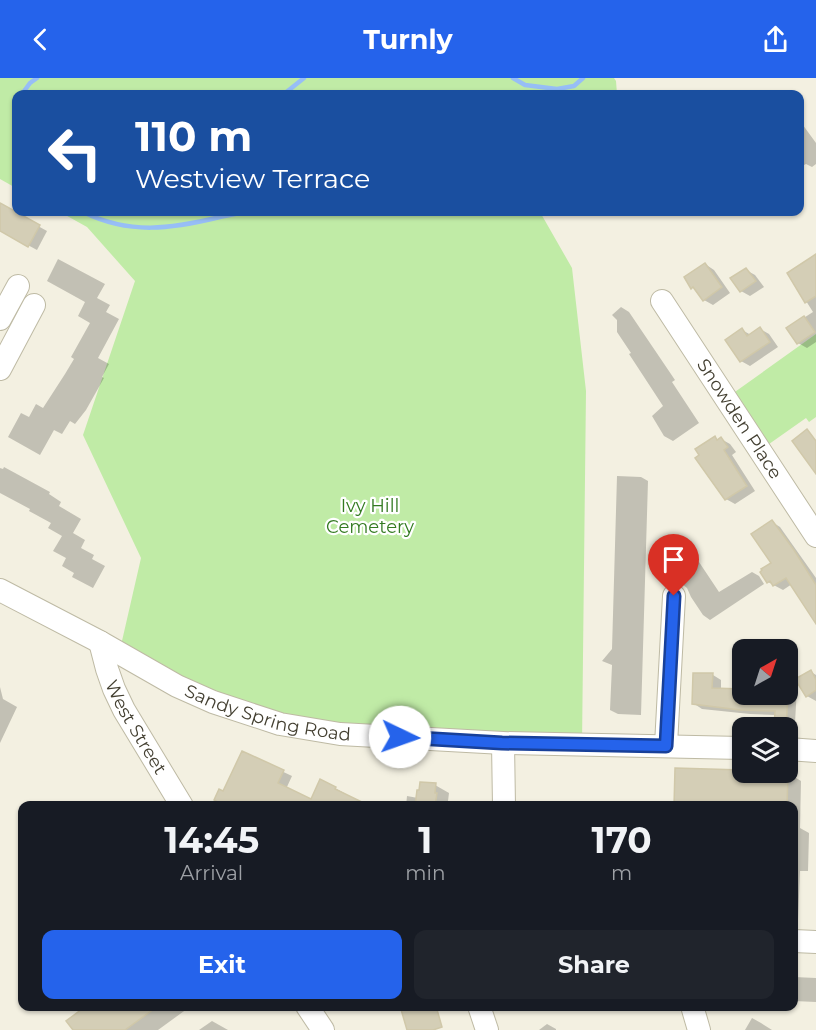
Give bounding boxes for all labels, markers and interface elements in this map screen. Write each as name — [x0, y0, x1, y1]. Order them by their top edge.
icon: back — [24, 23, 57, 56]
text: Turnly — [363, 23, 453, 56]
icon: share — [759, 23, 792, 56]
text: 110 m — [135, 110, 252, 162]
icon: left — [36, 114, 114, 192]
text: Westview Terrace — [135, 162, 370, 195]
street label: Snowden Place — [692, 355, 787, 483]
park label: Ivy Hill Cemetery — [326, 495, 414, 538]
pin — [648, 534, 699, 596]
icon: arrive — [657, 543, 690, 576]
north arrow — [732, 639, 798, 705]
map controls — [732, 639, 798, 783]
street label: West Street — [100, 676, 171, 778]
street label: Sandy Spring Road — [181, 680, 351, 746]
position arrow — [368, 705, 432, 769]
button: layers — [732, 717, 798, 783]
text: 14:45 — [164, 818, 259, 862]
text: 1 — [418, 818, 432, 862]
text: 170 — [592, 818, 652, 862]
text: Arrival — [180, 861, 243, 885]
text: min — [405, 861, 445, 885]
text: m — [611, 861, 632, 885]
button: Exit — [42, 930, 402, 999]
button: Share — [414, 930, 774, 999]

